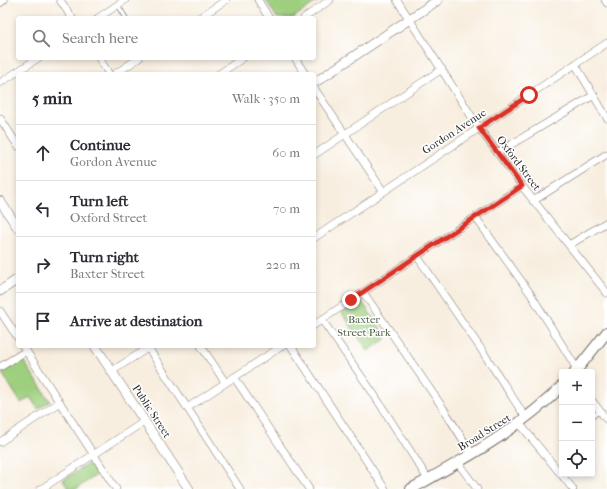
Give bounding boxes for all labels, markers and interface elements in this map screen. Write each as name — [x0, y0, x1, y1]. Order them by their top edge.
search box — [16, 16, 316, 60]
icon: search — [30, 27, 52, 49]
text: Search here — [62, 29, 138, 47]
route start — [520, 86, 538, 104]
text: 5 min — [32, 88, 72, 108]
text: Walk · 350 m — [232, 91, 300, 106]
street label: Gordon Avenue — [420, 106, 489, 157]
street label: Oxford Street — [494, 133, 543, 193]
text: Continue — [70, 136, 130, 154]
icon: ahead — [32, 142, 54, 164]
text: 60 m — [272, 145, 300, 160]
text: Gordon Avenue — [70, 154, 157, 169]
text: Turn left — [70, 192, 128, 210]
icon: left — [32, 198, 54, 220]
text: 70 m — [273, 201, 300, 216]
text: Oxford Street — [70, 210, 147, 225]
text: Turn right — [70, 248, 139, 266]
icon: right — [32, 254, 54, 276]
text: 220 m — [266, 257, 300, 272]
text: Baxter Street — [70, 266, 145, 281]
route end — [342, 291, 360, 309]
icon: arrive — [32, 310, 54, 332]
text: Arrive at destination — [70, 312, 202, 330]
park label: Baxter Street Park — [337, 313, 391, 339]
map controls — [559, 369, 595, 477]
button: + — [559, 369, 595, 405]
street label: Public Street — [130, 382, 174, 440]
button: − — [559, 405, 595, 441]
street label: Broad Street — [455, 411, 513, 454]
button: locate — [559, 441, 595, 477]

